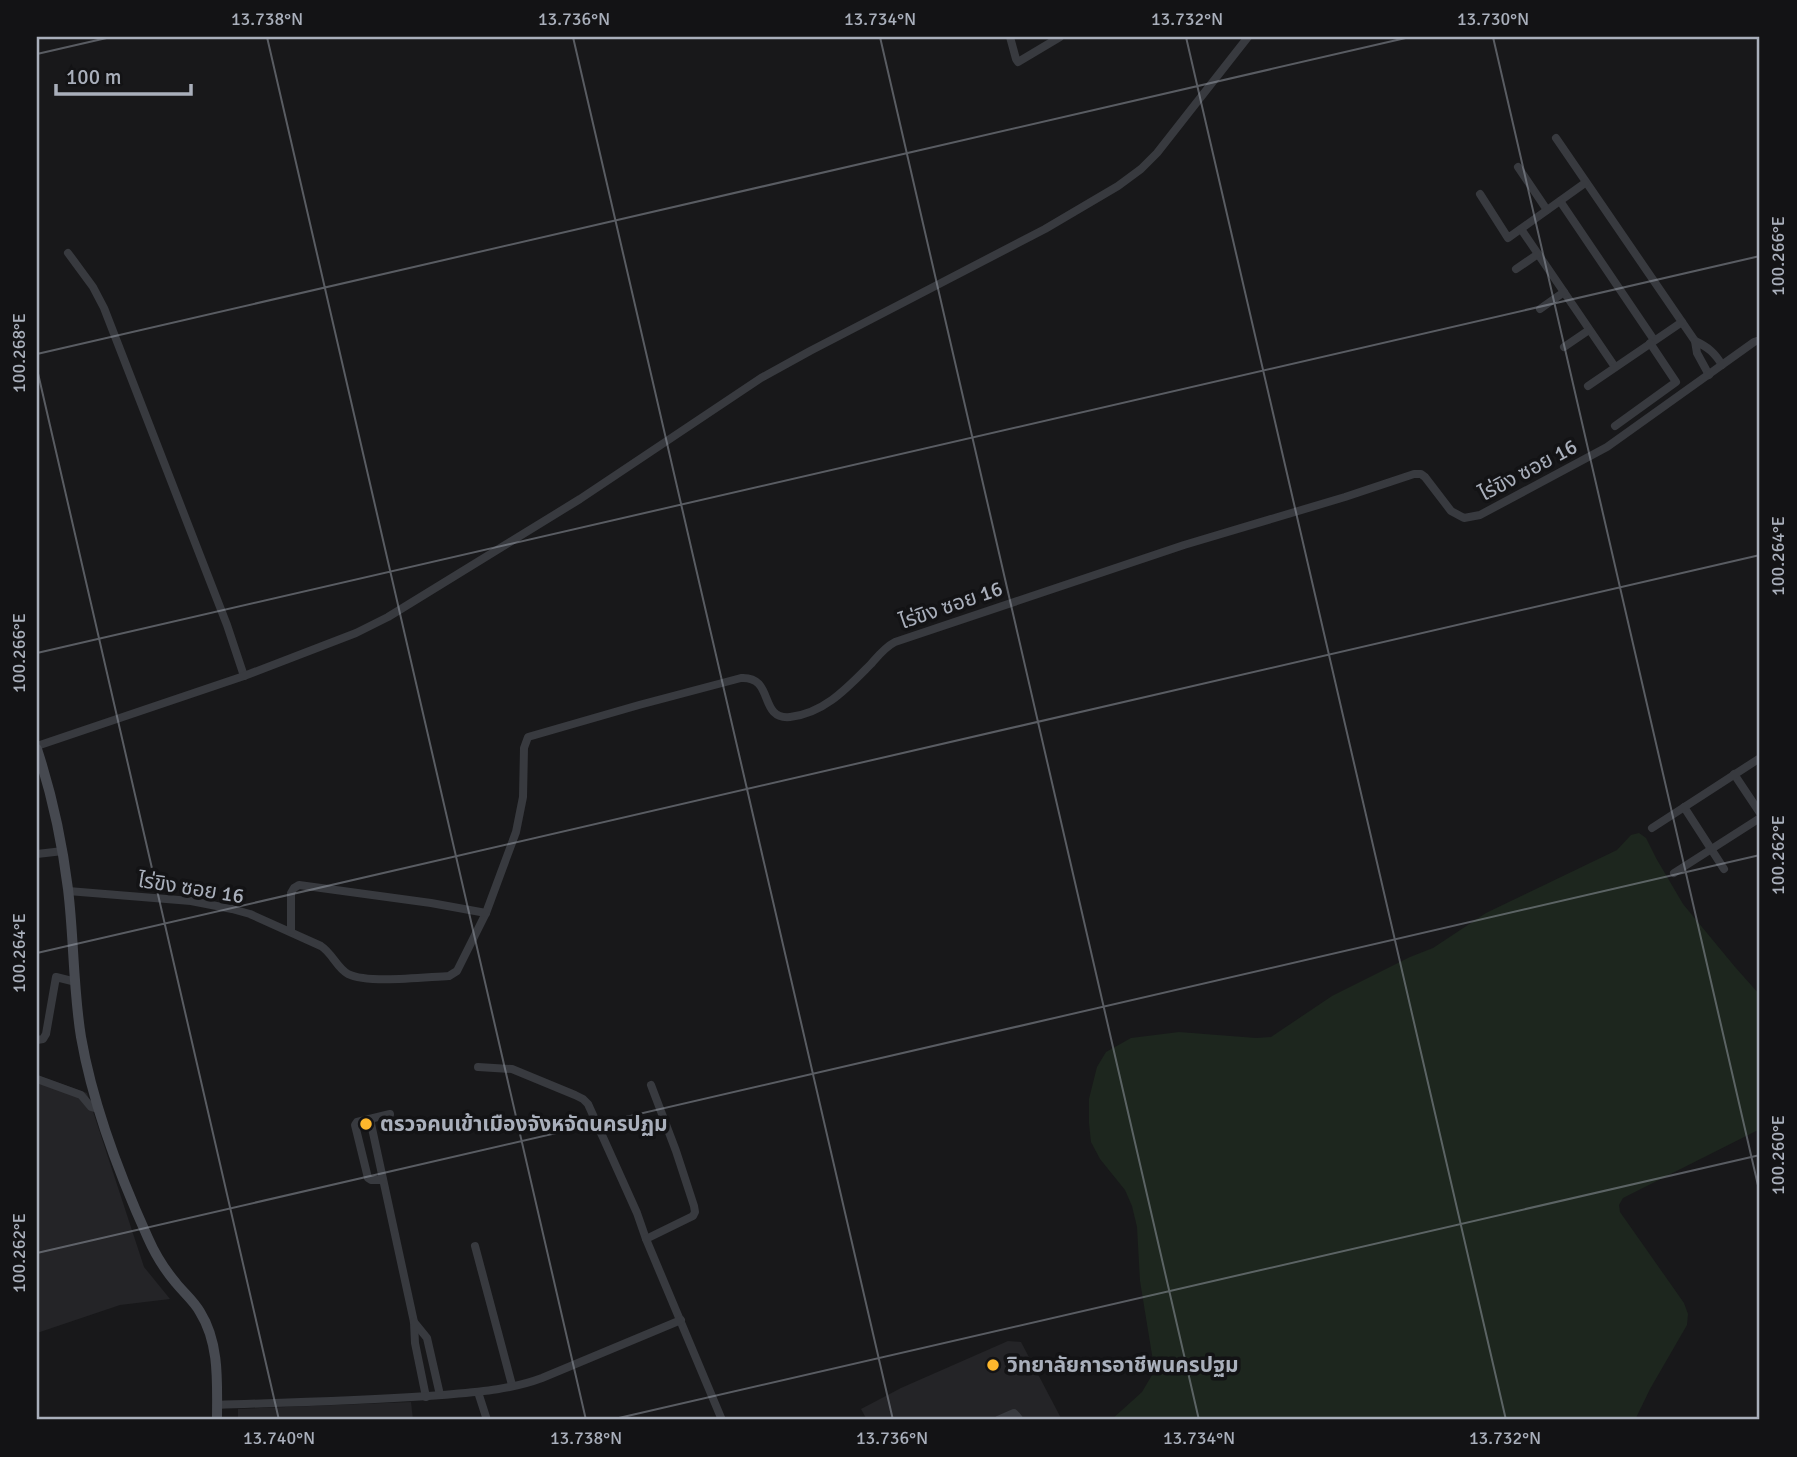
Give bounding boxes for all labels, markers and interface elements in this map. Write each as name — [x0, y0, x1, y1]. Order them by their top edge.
text: 13.738°N — [231, 8, 303, 30]
text: 13.736°N — [538, 8, 610, 30]
text: 13.734°N — [844, 8, 916, 30]
text: 13.732°N — [1151, 8, 1223, 30]
text: 13.730°N — [1457, 8, 1529, 30]
scale bar — [56, 52, 191, 96]
text: 100 m — [66, 64, 121, 90]
text: 100.266°E — [1767, 216, 1789, 296]
text: 100.268°E — [8, 313, 30, 393]
street label: ไร่ขิง ซอย 16 — [1474, 433, 1581, 507]
text: 100.264°E — [1767, 516, 1789, 596]
street label: ไร่ขิง ซอย 16 — [895, 575, 1006, 635]
text: 100.266°E — [8, 613, 30, 693]
text: 100.262°E — [1767, 815, 1789, 895]
street label: ไร่ขิง ซอย 16 — [135, 867, 246, 909]
text: 100.264°E — [8, 913, 30, 993]
place label: ตรวจคนเข้าเมืองจังหจัดนครปฏม — [380, 1111, 668, 1137]
text: 100.260°E — [1767, 1115, 1789, 1195]
marker: ตรวจคนเข้าเมืองจังหจัดนครปฏม — [358, 1116, 374, 1132]
text: 100.262°E — [8, 1213, 30, 1293]
place label: วิทยาลัยการอาชีพนครปฐม — [1006, 1352, 1239, 1378]
marker: วิทยาลัยการอาชีพนครปฐม — [985, 1357, 1001, 1373]
text: 13.740°N — [243, 1427, 315, 1449]
text: 13.738°N — [550, 1427, 622, 1449]
text: 13.736°N — [856, 1427, 928, 1449]
text: 13.734°N — [1163, 1427, 1235, 1449]
text: 13.732°N — [1469, 1427, 1541, 1449]

